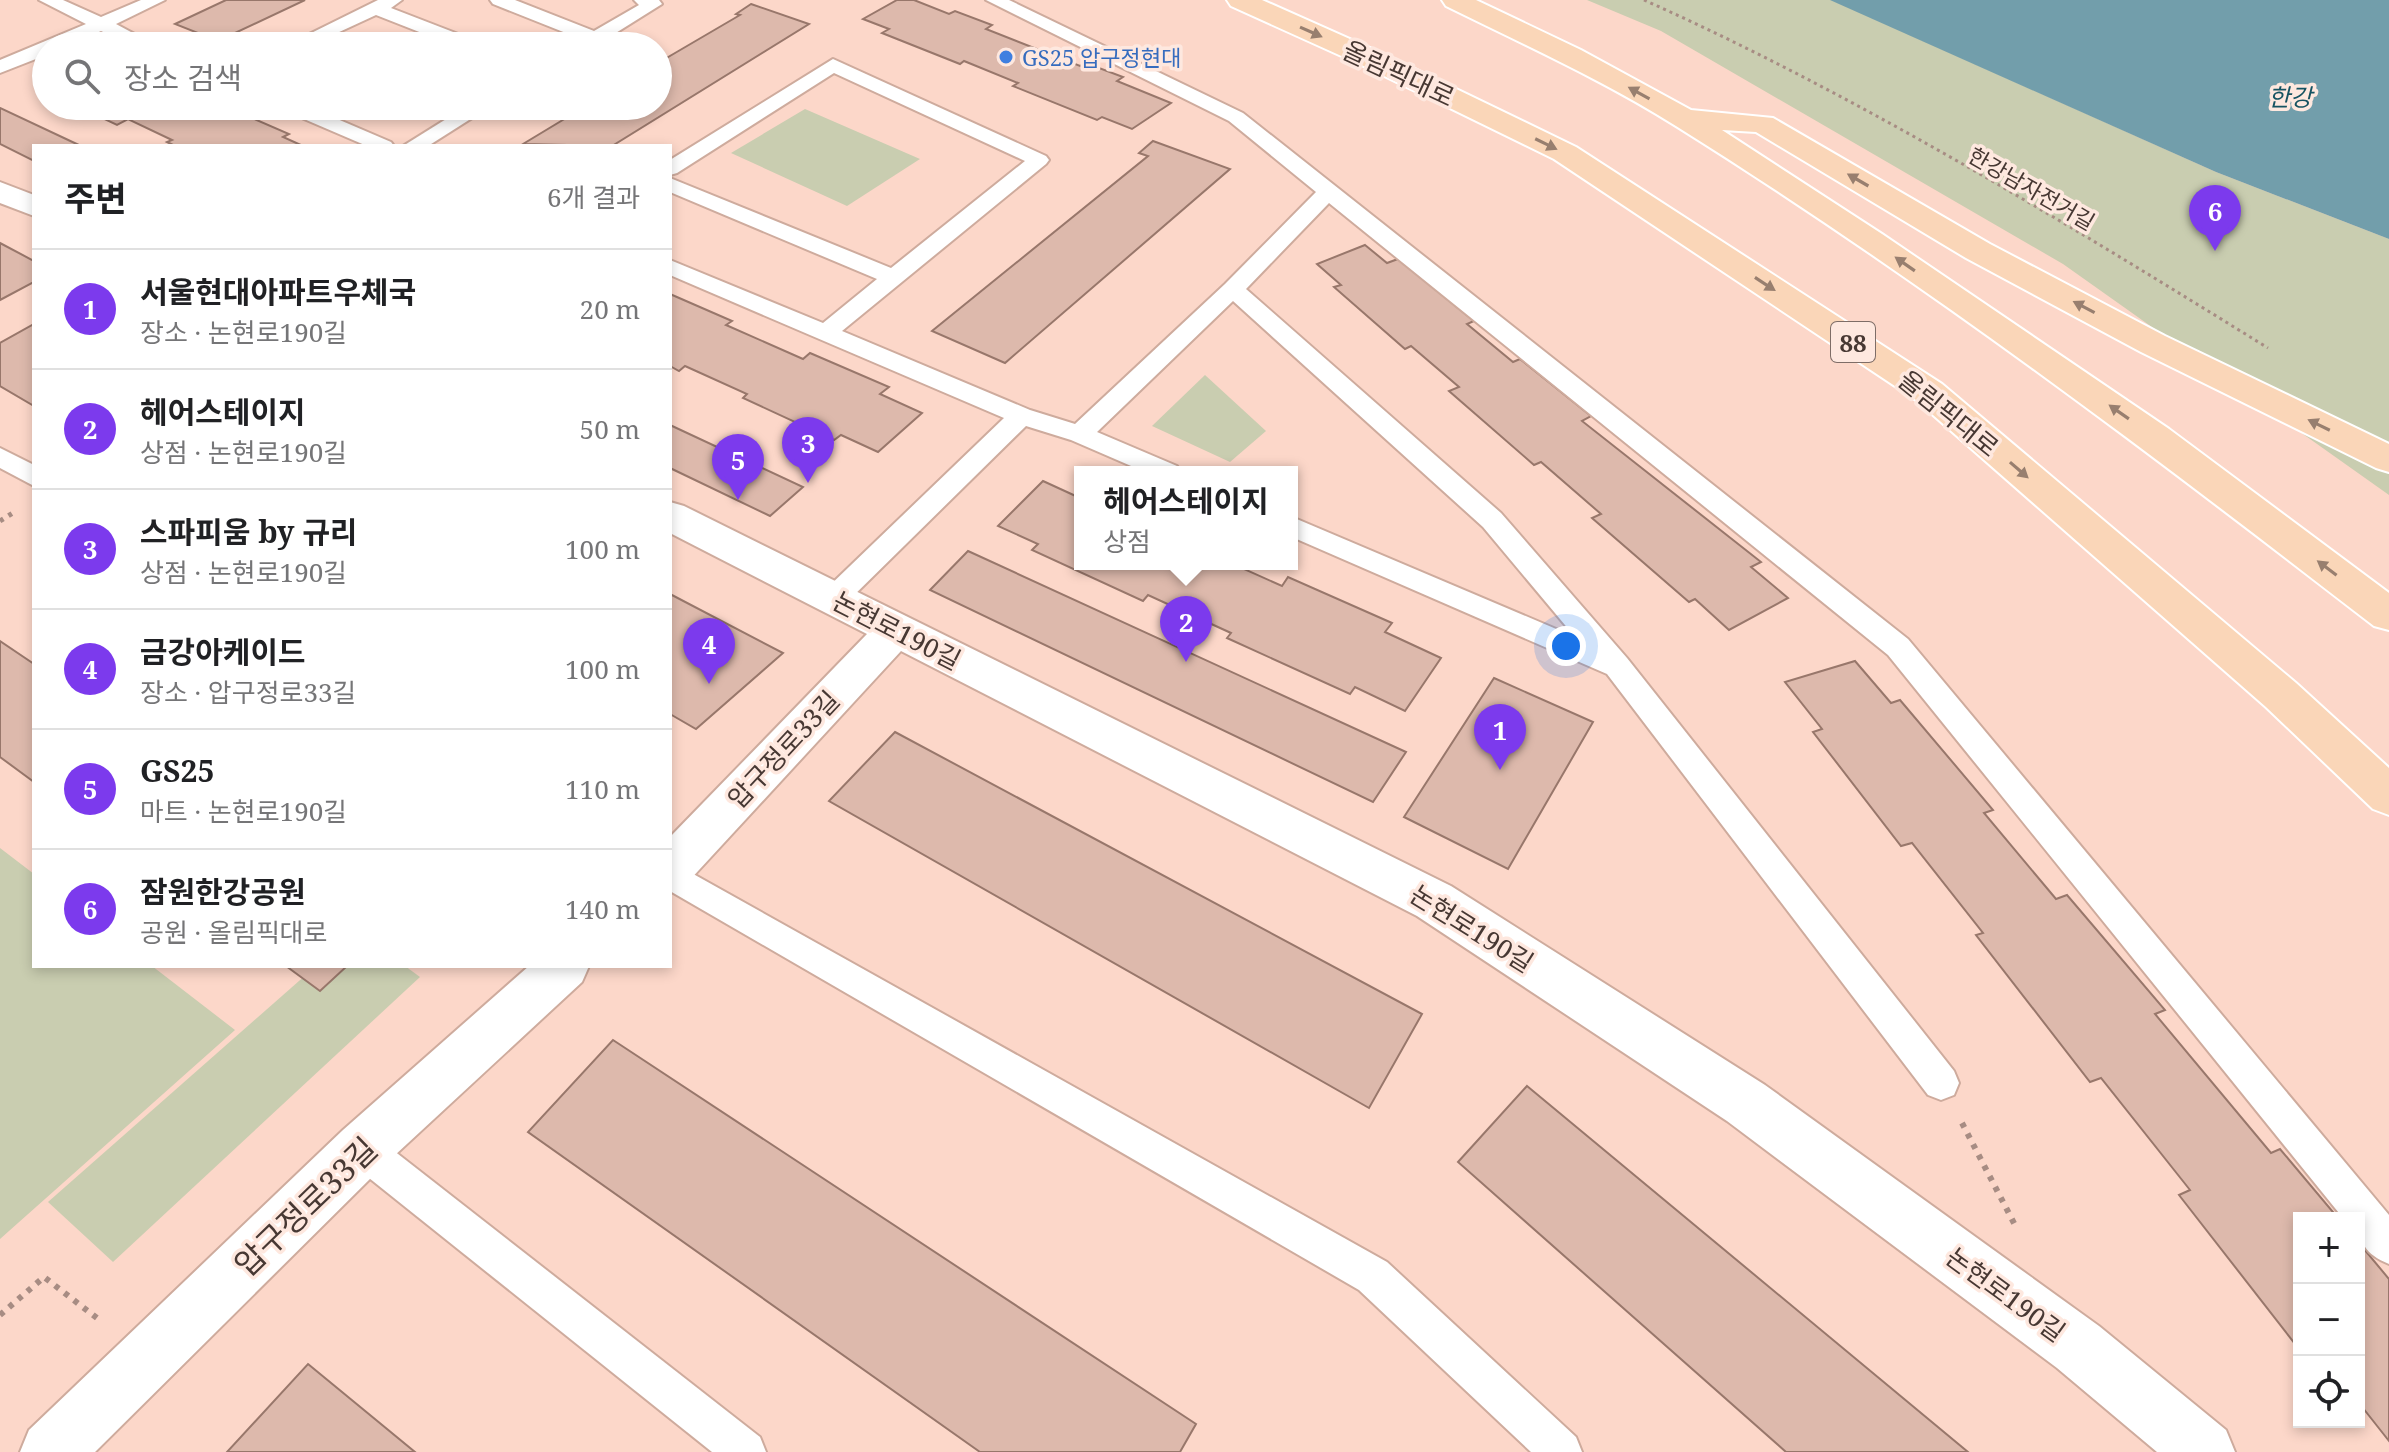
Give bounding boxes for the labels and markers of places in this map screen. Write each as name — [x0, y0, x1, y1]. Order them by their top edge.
place label: GS25 압구정현대 — [1022, 42, 1181, 72]
marker: GS25 압구정현대 — [997, 48, 1015, 66]
pin: 6 — [2189, 185, 2241, 251]
pin: 3 — [782, 417, 834, 483]
pin: 5 — [712, 434, 764, 500]
pin: 2 — [1160, 596, 1212, 662]
pin: 4 — [683, 618, 735, 684]
pin: 1 — [1474, 704, 1526, 770]

